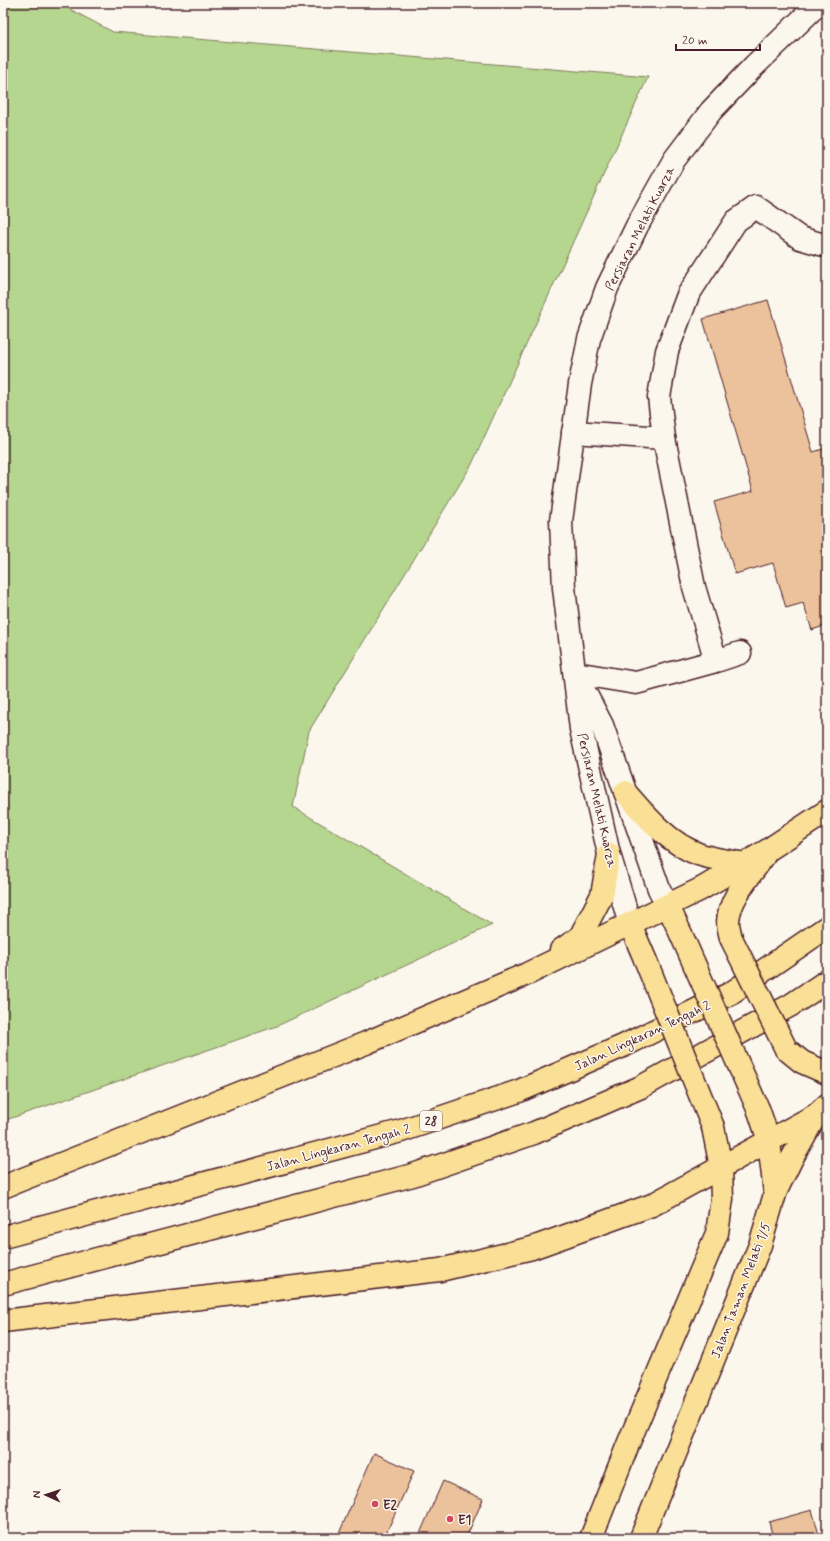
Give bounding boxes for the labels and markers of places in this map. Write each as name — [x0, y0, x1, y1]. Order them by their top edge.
place label: E2 — [383, 1497, 398, 1514]
marker: E2 — [370, 1499, 380, 1509]
place label: E1 — [458, 1512, 472, 1529]
marker: E1 — [445, 1514, 455, 1524]

